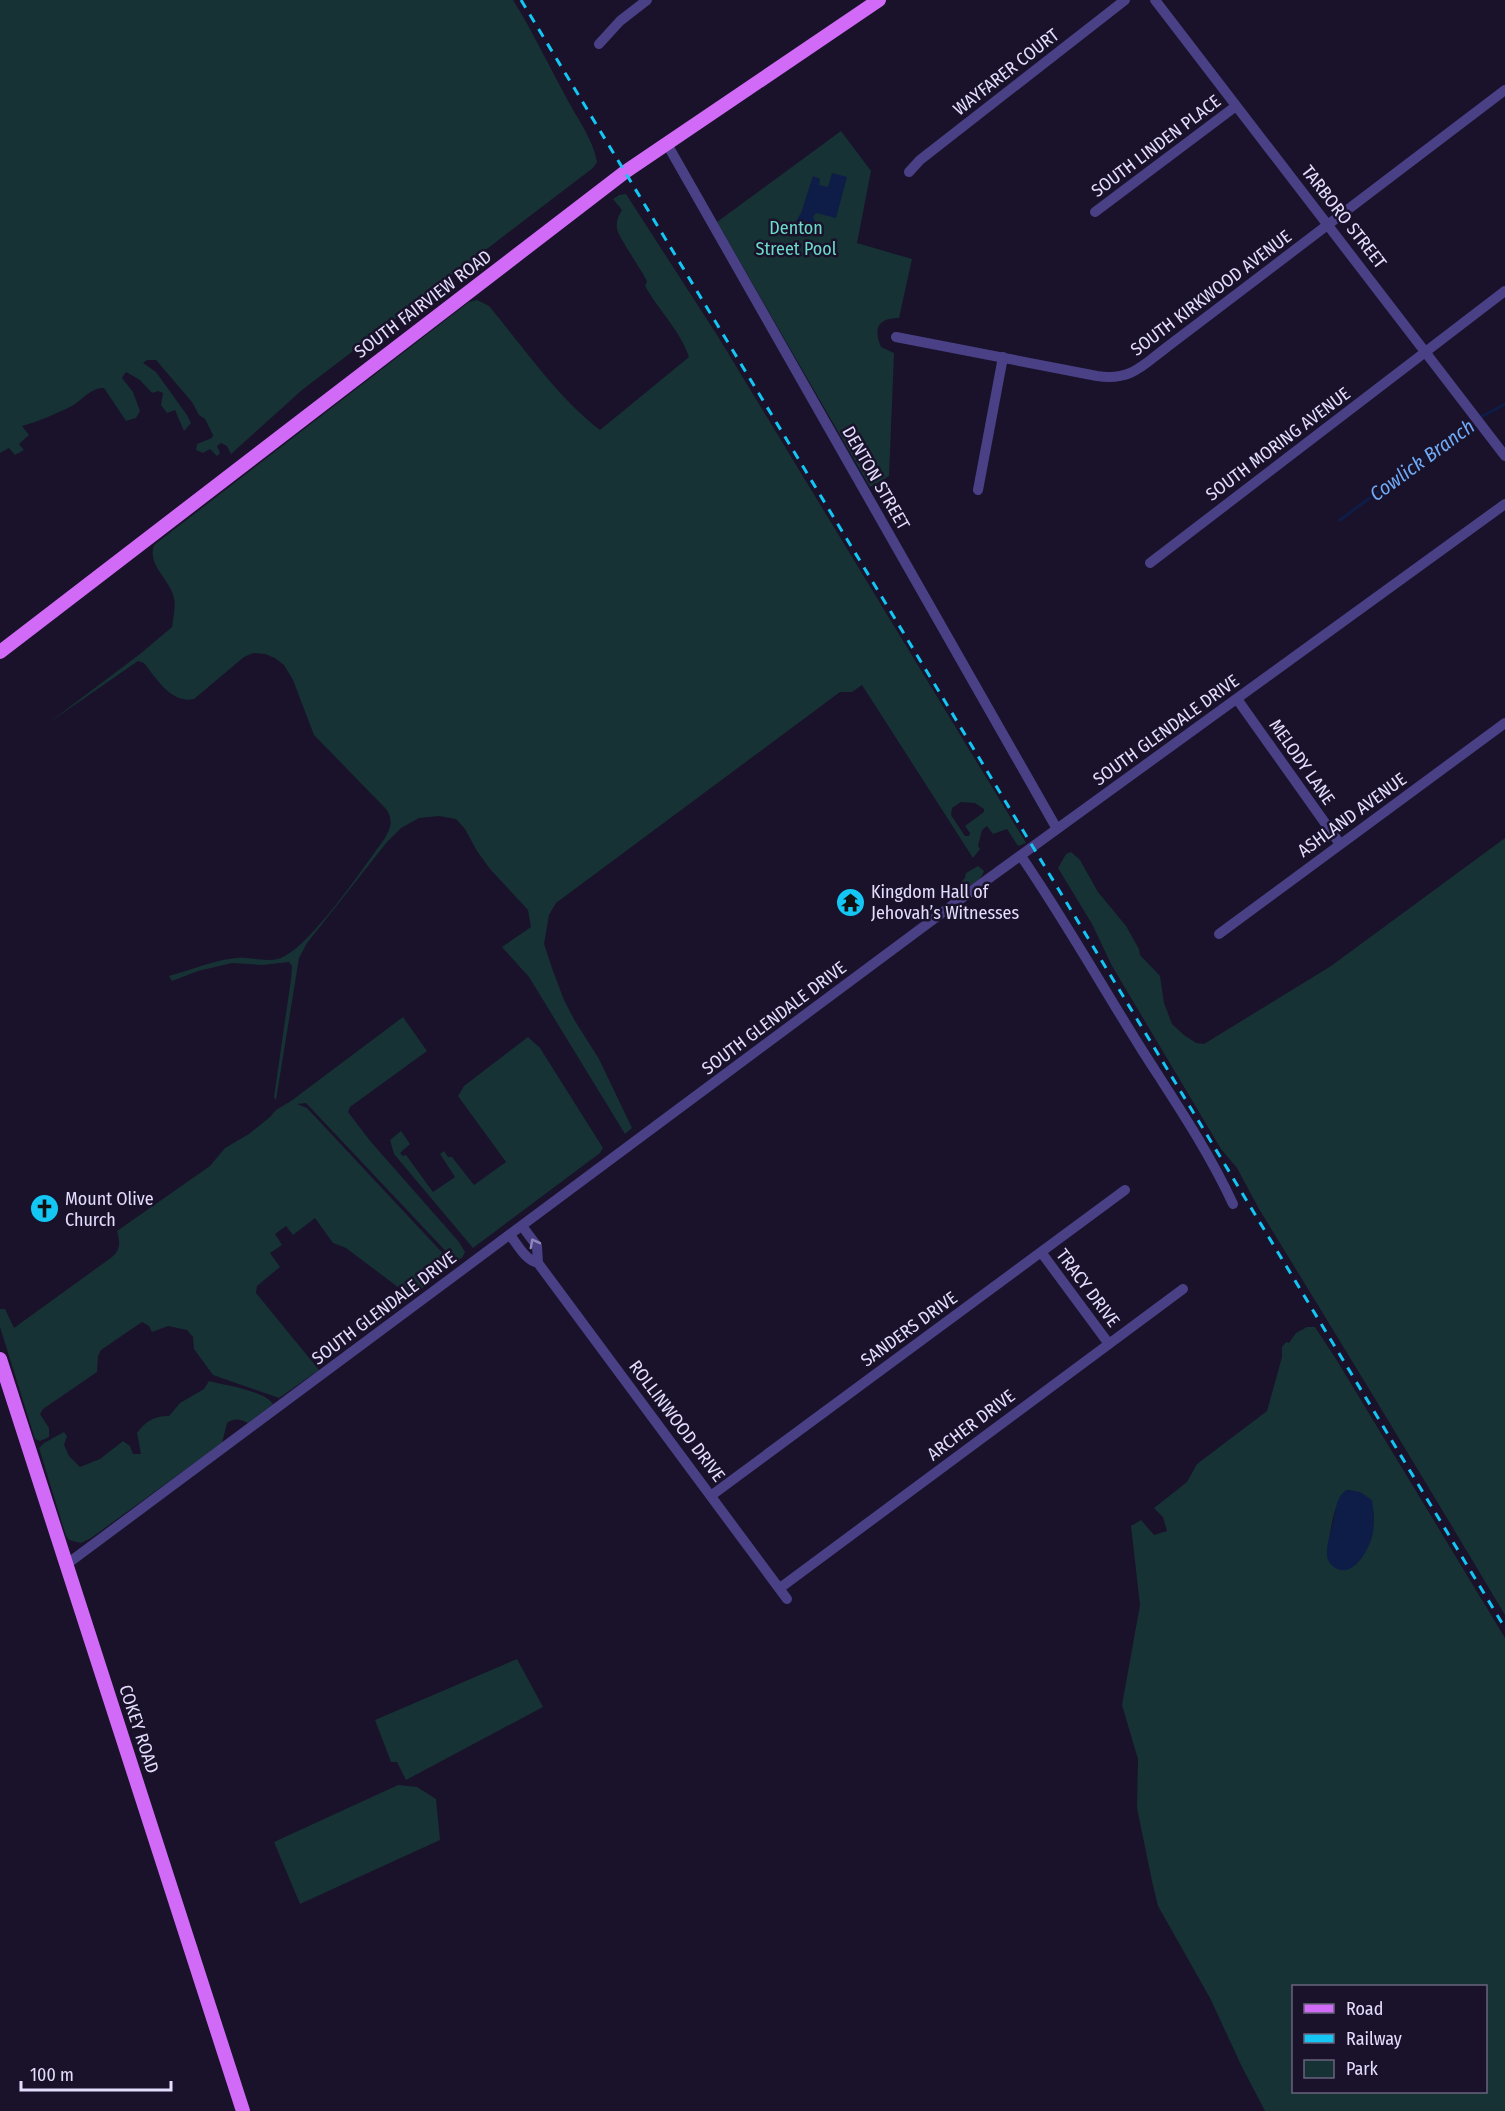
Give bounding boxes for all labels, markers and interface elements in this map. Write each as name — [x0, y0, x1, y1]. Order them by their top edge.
street label: WAYFARER COURT — [949, 23, 1064, 120]
street label: SOUTH LINDEN PLACE — [1087, 90, 1225, 202]
street label: TARBORO STREET — [1297, 161, 1392, 274]
park label: Denton Street Pool — [755, 217, 837, 260]
street label: SOUTH KIRKWOOD AVENUE — [1126, 225, 1296, 361]
street label: SOUTH FAIRVIEW ROAD — [350, 245, 496, 363]
street label: SOUTH MORING AVENUE — [1202, 383, 1354, 505]
water label: Cowlick Branch — [1365, 414, 1479, 506]
street label: DENTON STREET — [838, 422, 915, 534]
street label: SOUTH GLENDALE DRIVE — [1089, 670, 1243, 790]
street label: MELODY LANE — [1264, 715, 1340, 809]
street label: ASHLAND AVENUE — [1293, 768, 1411, 862]
place label: Kingdom Hall of Jehovah’s Witnesses — [871, 881, 1020, 924]
temple icon: Kingdom Hall of Jehovah’s Witnesses — [834, 886, 866, 918]
street label: SOUTH GLENDALE DRIVE — [698, 957, 850, 1079]
place label: Mount Olive Church — [65, 1188, 154, 1231]
church icon: Mount Olive Church — [28, 1193, 60, 1225]
one-way arrow — [529, 1238, 541, 1249]
street label: TRACY DRIVE — [1052, 1245, 1124, 1331]
street label: SOUTH GLENDALE DRIVE — [308, 1247, 460, 1369]
street label: SANDERS DRIVE — [857, 1287, 961, 1371]
street label: ROLLINWOOD DRIVE — [624, 1356, 730, 1486]
street label: ARCHER DRIVE — [923, 1385, 1019, 1465]
street label: COKEY ROAD — [114, 1682, 164, 1776]
legend — [1292, 1985, 1487, 2093]
text: Road — [1346, 1998, 1383, 2020]
text: Railway — [1346, 2028, 1402, 2050]
scale bar — [21, 2054, 171, 2092]
text: Park — [1346, 2058, 1379, 2080]
text: 100 m — [30, 2064, 74, 2086]

